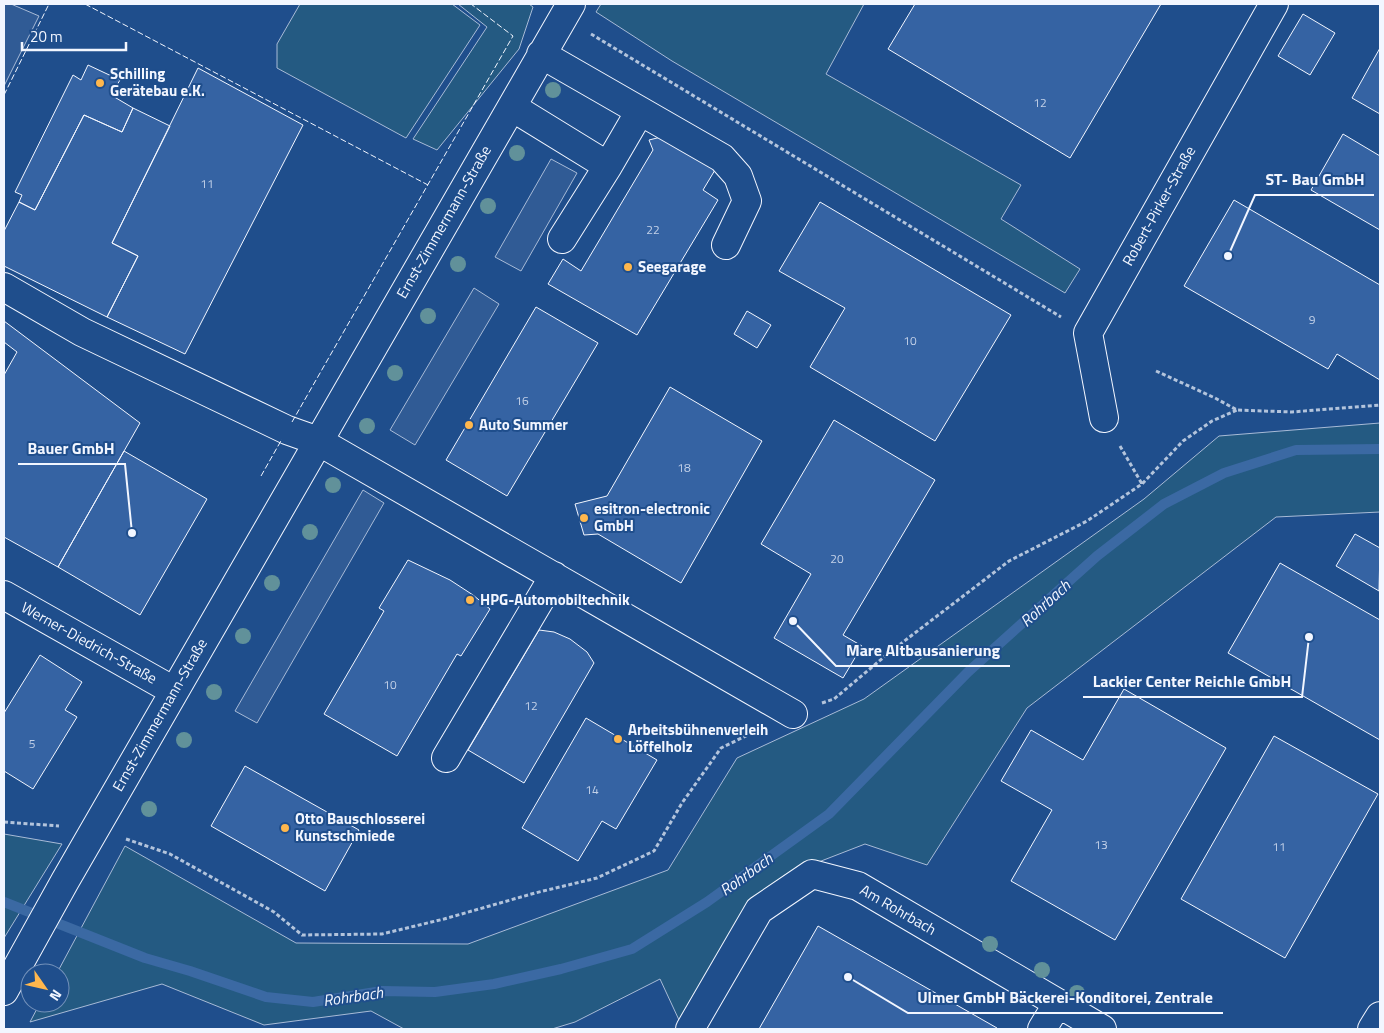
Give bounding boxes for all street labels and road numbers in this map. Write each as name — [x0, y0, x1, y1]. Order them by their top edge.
street label: Ernst-Zimmermann-Straße — [390, 141, 497, 303]
street label: Robert-Pirker-Straße — [1116, 142, 1201, 270]
street label: Werner-Diedrich-Straße — [17, 596, 161, 690]
street label: Ernst-Zimmermann-Straße — [106, 634, 213, 796]
street label: Am Rohrbach — [856, 878, 941, 941]

